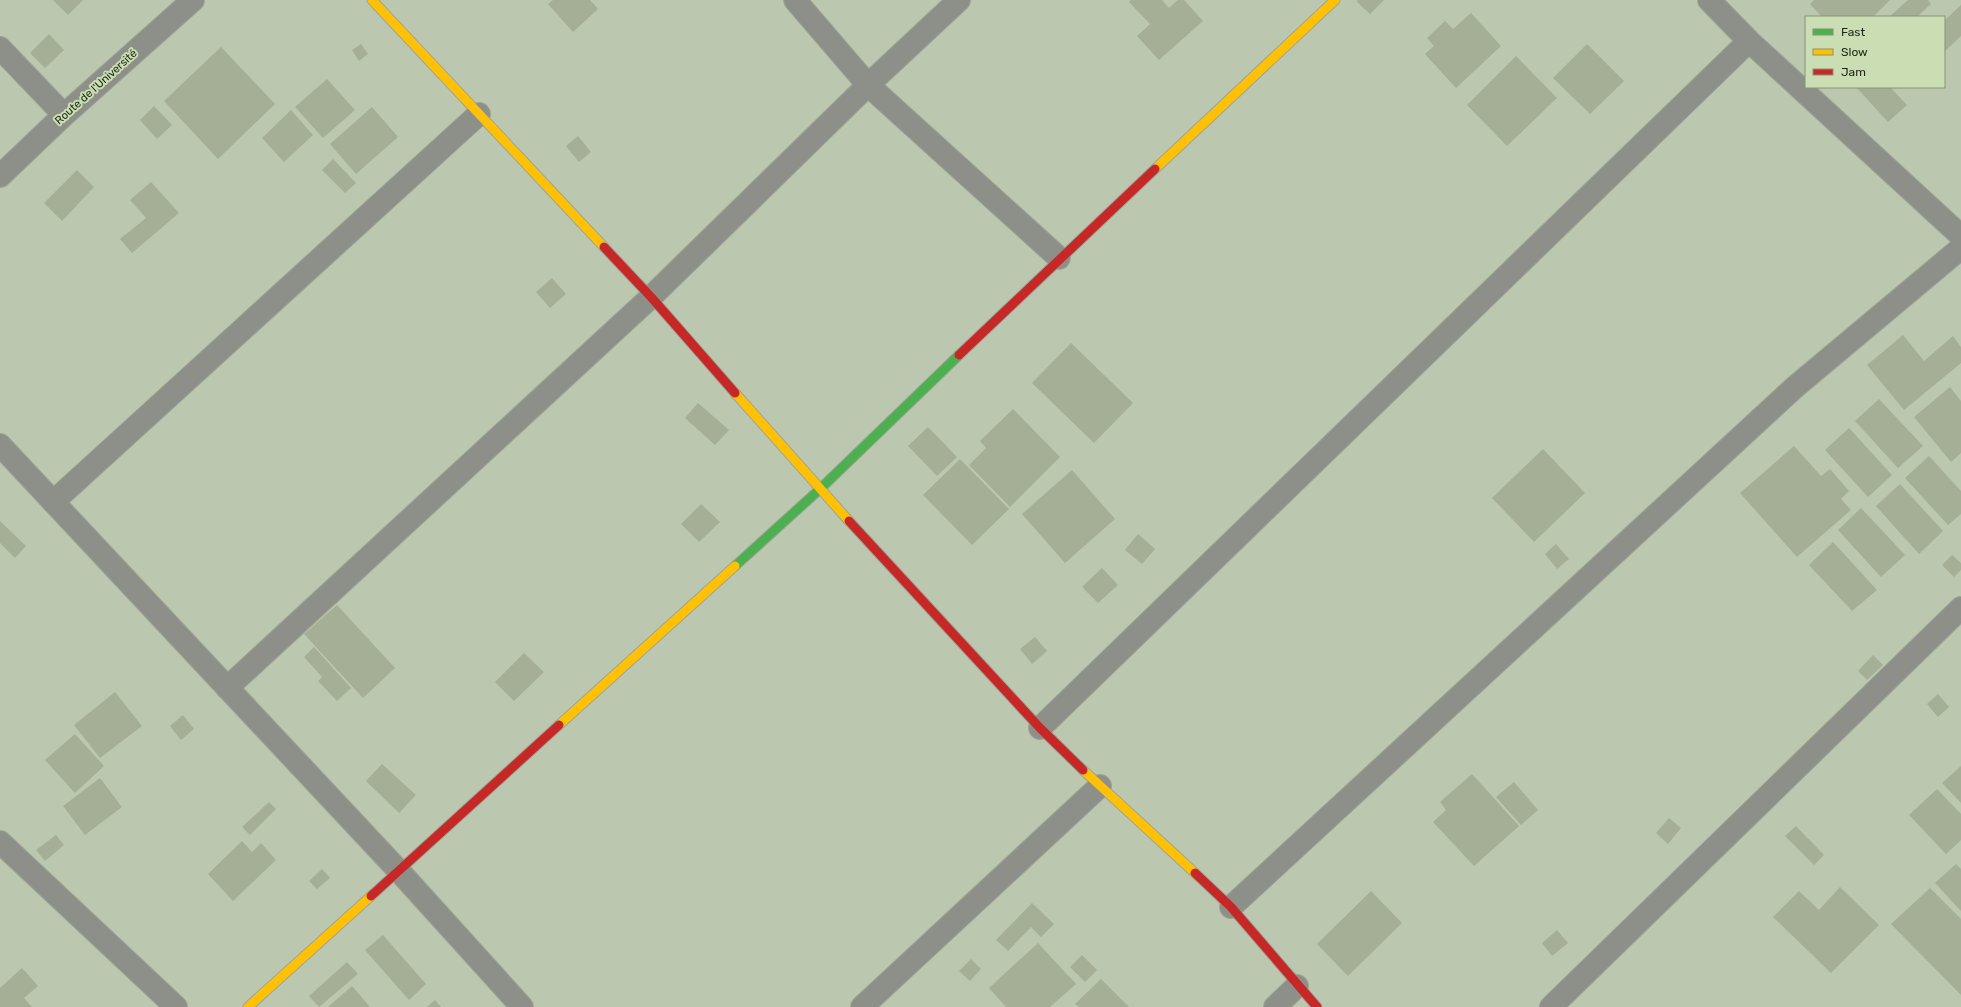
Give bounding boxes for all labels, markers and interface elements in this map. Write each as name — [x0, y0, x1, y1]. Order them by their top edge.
legend — [1805, 16, 1945, 88]
text: Fast — [1841, 25, 1865, 39]
text: Slow — [1841, 45, 1868, 59]
street label: Route de l'Université — [52, 47, 140, 127]
text: Jam — [1841, 65, 1866, 79]

